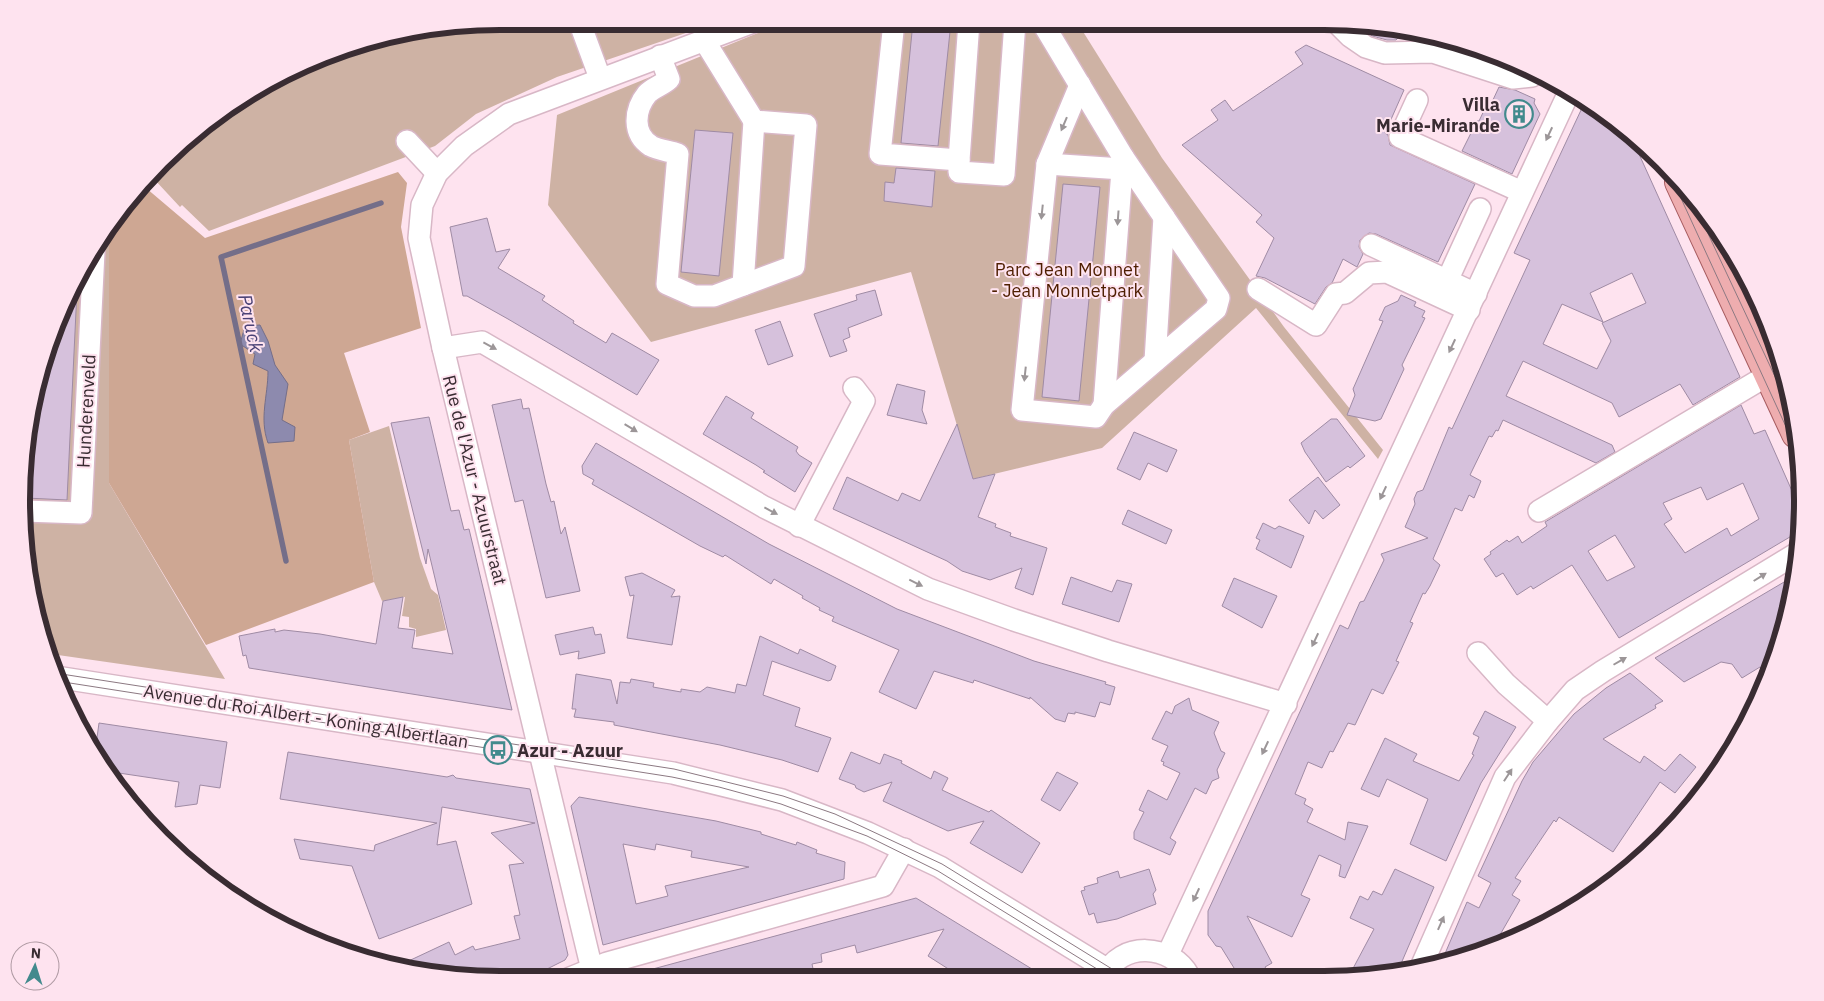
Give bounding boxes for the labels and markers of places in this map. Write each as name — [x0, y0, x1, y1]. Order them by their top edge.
place label: Villa Marie-Mirande — [1376, 93, 1500, 137]
building icon: Villa Marie-Mirande — [1504, 99, 1534, 129]
bus stop icon: Azur - Azuur — [483, 735, 513, 765]
place label: Azur - Azuur — [517, 739, 623, 762]

